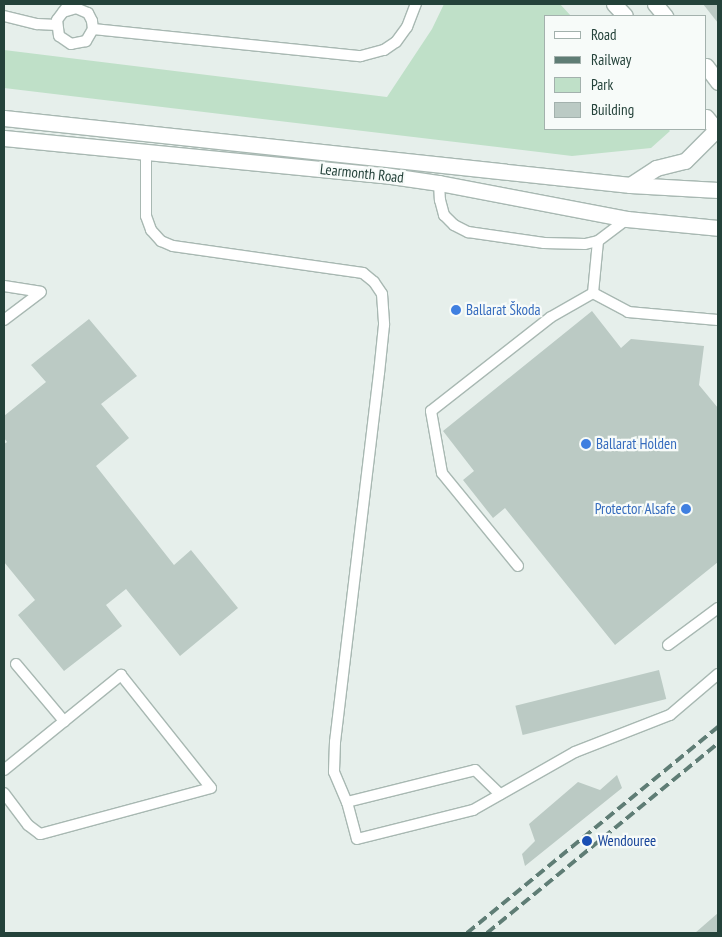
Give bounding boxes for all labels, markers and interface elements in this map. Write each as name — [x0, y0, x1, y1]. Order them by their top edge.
legend — [544, 15, 707, 130]
text: Road — [591, 25, 617, 44]
text: Railway — [591, 50, 631, 69]
text: Park — [591, 75, 613, 94]
text: Building — [591, 100, 634, 119]
street label: Learmonth Road — [319, 160, 405, 186]
place label: Ballarat Škoda — [466, 301, 541, 319]
marker: Ballarat Škoda — [450, 304, 462, 316]
place label: Ballarat Holden — [596, 435, 677, 453]
marker: Ballarat Holden — [580, 438, 592, 450]
place label: Protector Alsafe — [594, 500, 676, 518]
marker: Protector Alsafe — [680, 503, 692, 515]
place label: Wendouree — [598, 832, 656, 850]
marker: Wendouree — [580, 834, 594, 848]

